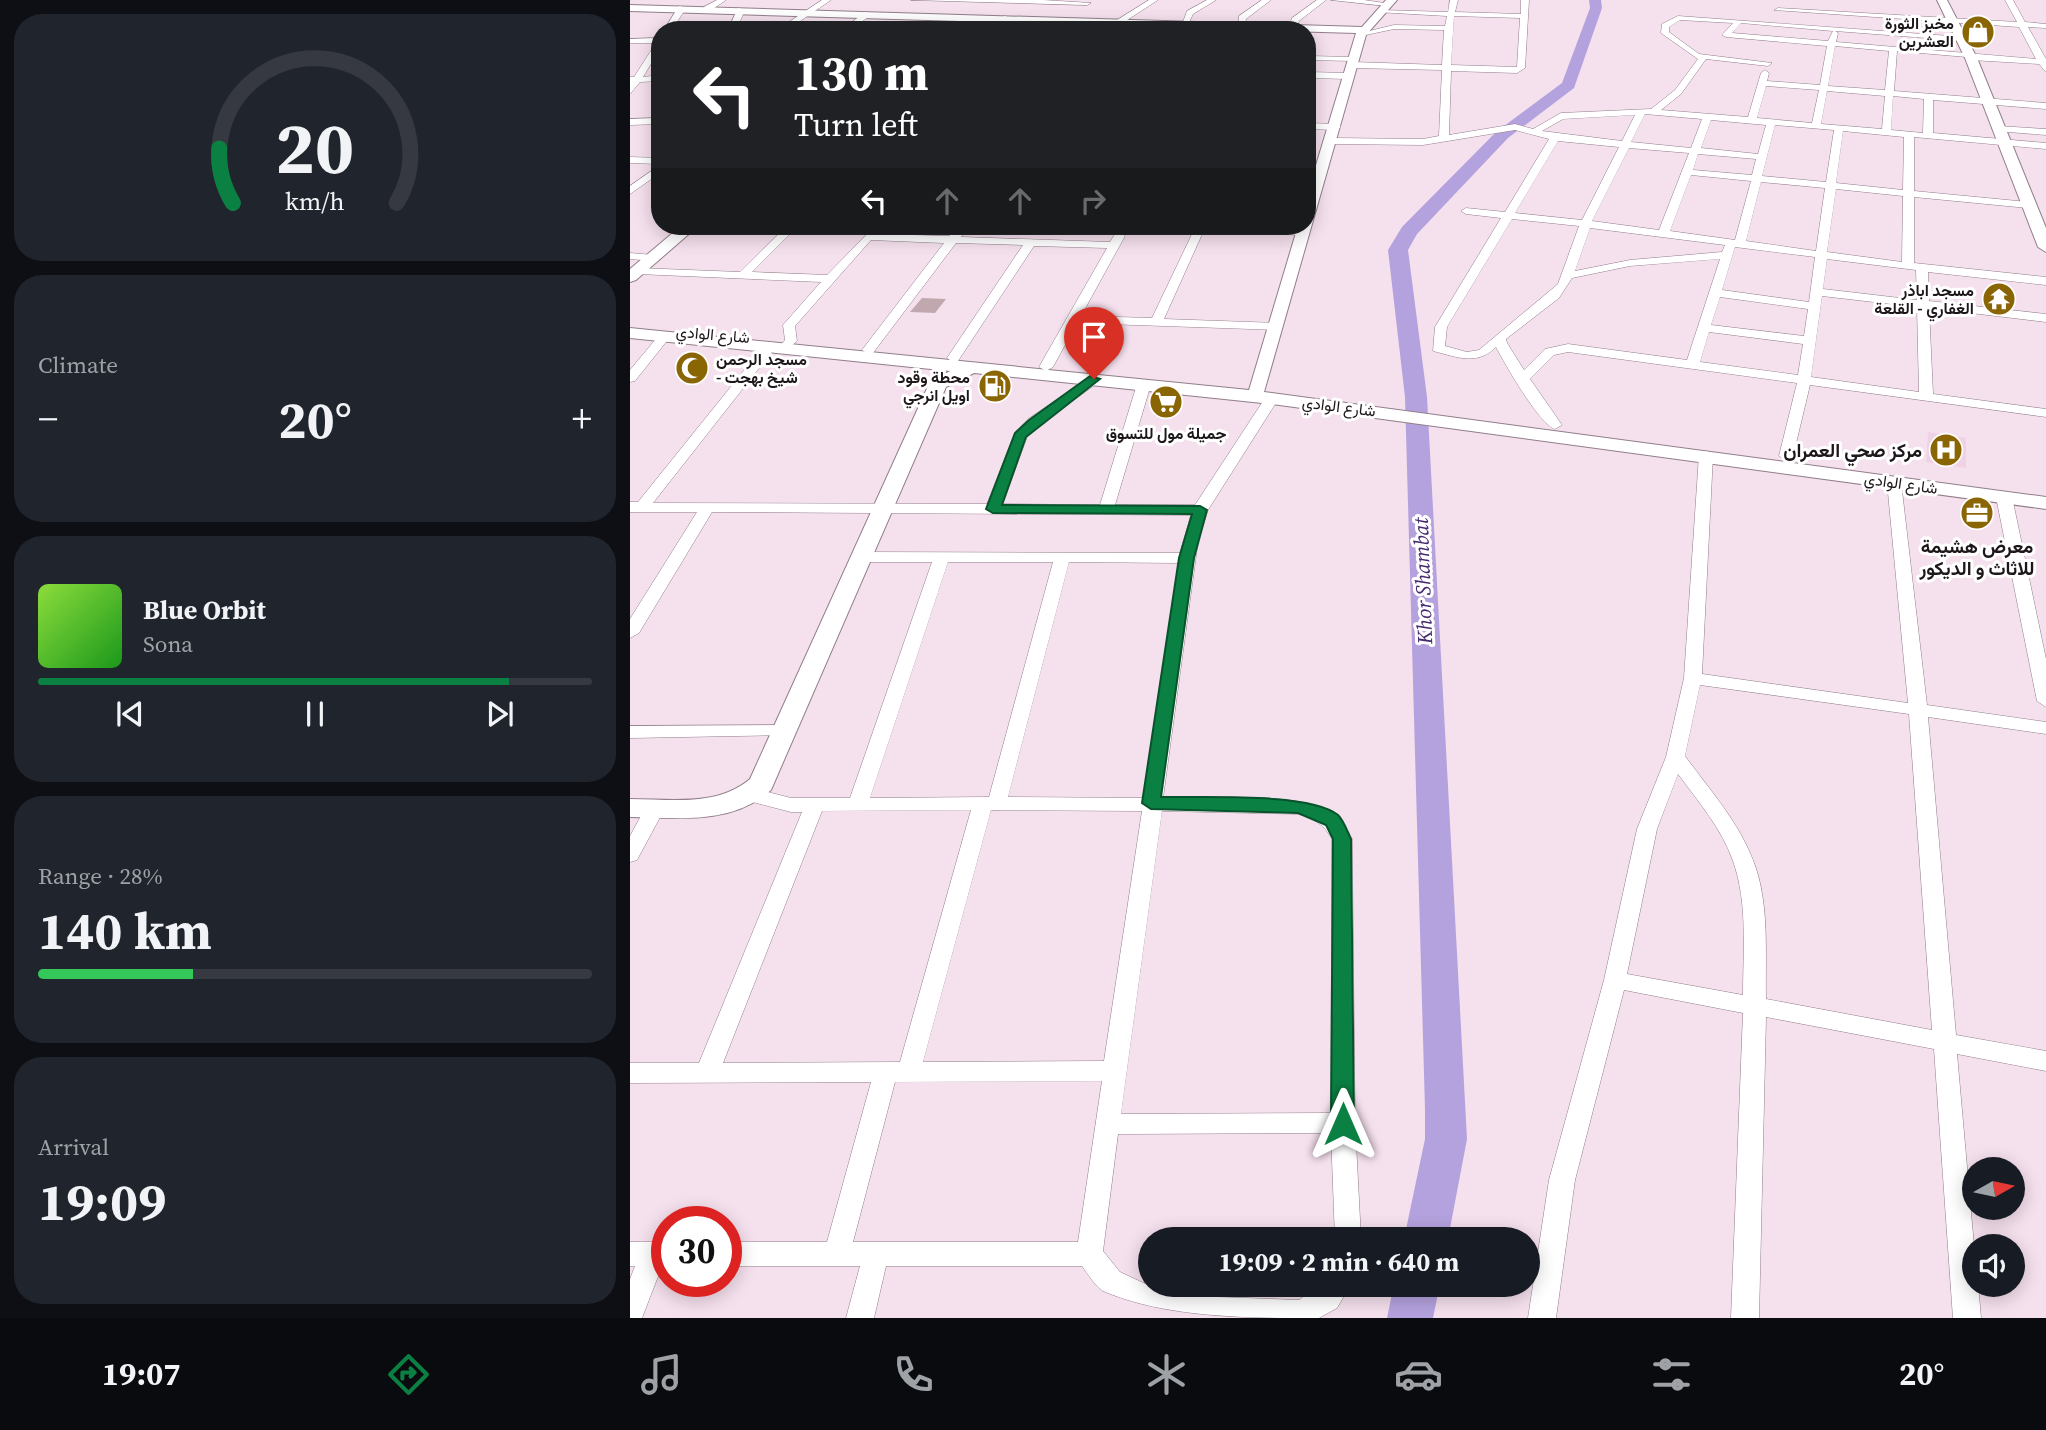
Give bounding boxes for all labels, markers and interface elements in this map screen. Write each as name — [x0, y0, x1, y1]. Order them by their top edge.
place label: مخبز الثورة العشرين — [1885, 12, 1954, 52]
shop icon: مخبز الثورة العشرين — [1959, 13, 1997, 51]
text: 130 m — [794, 39, 929, 106]
icon: left — [679, 49, 770, 140]
text: 20 — [276, 99, 354, 198]
text: Turn left — [794, 103, 918, 147]
icon: left — [855, 182, 893, 220]
icon: ahead — [928, 182, 966, 220]
icon: ahead — [1001, 182, 1039, 220]
icon: right — [1074, 182, 1112, 220]
text: km/h — [285, 184, 345, 218]
place label: مسجد اباذر الغفاري - القلعة — [1874, 279, 1974, 322]
temple icon: مسجد اباذر الغفاري - القلعة — [1980, 280, 2018, 318]
pin — [1064, 307, 1124, 379]
icon: arrive — [1075, 318, 1113, 356]
street label: شارع الوادي — [675, 320, 751, 351]
place label: مسجد الرحمن - شيخ بهجت — [716, 348, 807, 389]
text: Climate — [38, 349, 118, 381]
mosque icon: مسجد الرحمن - شيخ بهجت — [673, 349, 711, 387]
place label: محطة وقود اويل انرجي — [898, 366, 970, 409]
fuel station icon: محطة وقود اويل انرجي — [976, 367, 1014, 405]
supermarket icon: جميلة مول للتسوق — [1147, 383, 1185, 421]
text: 20° — [278, 384, 352, 455]
street label: شارع الوادي — [1301, 391, 1377, 424]
text: − — [38, 393, 58, 445]
text: + — [572, 393, 592, 445]
place label: جميلة مول للتسوق — [1106, 422, 1226, 444]
hospital icon: مركز صحي العمران — [1927, 431, 1965, 469]
place label: مركز صحي العمران — [1783, 437, 1922, 467]
street label: شارع الوادي — [1862, 467, 1939, 502]
office icon: معرض هشيمة للاثاث و الديكور — [1958, 494, 1996, 532]
water label: Khor Shambat — [1406, 516, 1439, 646]
place label: معرض هشيمة للاثاث و الديكور — [1918, 533, 2035, 581]
text: Blue Orbit — [143, 592, 266, 628]
text: Sona — [143, 628, 193, 660]
icon: previous — [111, 695, 149, 733]
icon: pause — [296, 695, 334, 733]
icon: next — [481, 695, 519, 733]
text: Range · 28% — [38, 860, 163, 892]
text: 140 km — [38, 895, 212, 966]
position arrow — [1306, 1087, 1380, 1161]
text: Arrival — [38, 1131, 109, 1163]
north arrow — [1962, 1157, 2025, 1220]
map controls — [1962, 1157, 2025, 1297]
text: 19:09 — [38, 1166, 166, 1237]
speed limit sign: 30 — [651, 1206, 742, 1297]
button: sound — [1962, 1234, 2025, 1297]
text: 19:09 · 2 min · 640 m — [1219, 1244, 1459, 1280]
icon: directions — [384, 1350, 433, 1399]
icon: music — [637, 1350, 686, 1399]
icon: phone — [889, 1350, 938, 1399]
icon: climate — [1142, 1350, 1191, 1399]
icon: car — [1394, 1350, 1443, 1399]
icon: filters — [1647, 1350, 1696, 1399]
text: 19:07 — [102, 1352, 181, 1396]
text: 20° — [1899, 1352, 1944, 1396]

